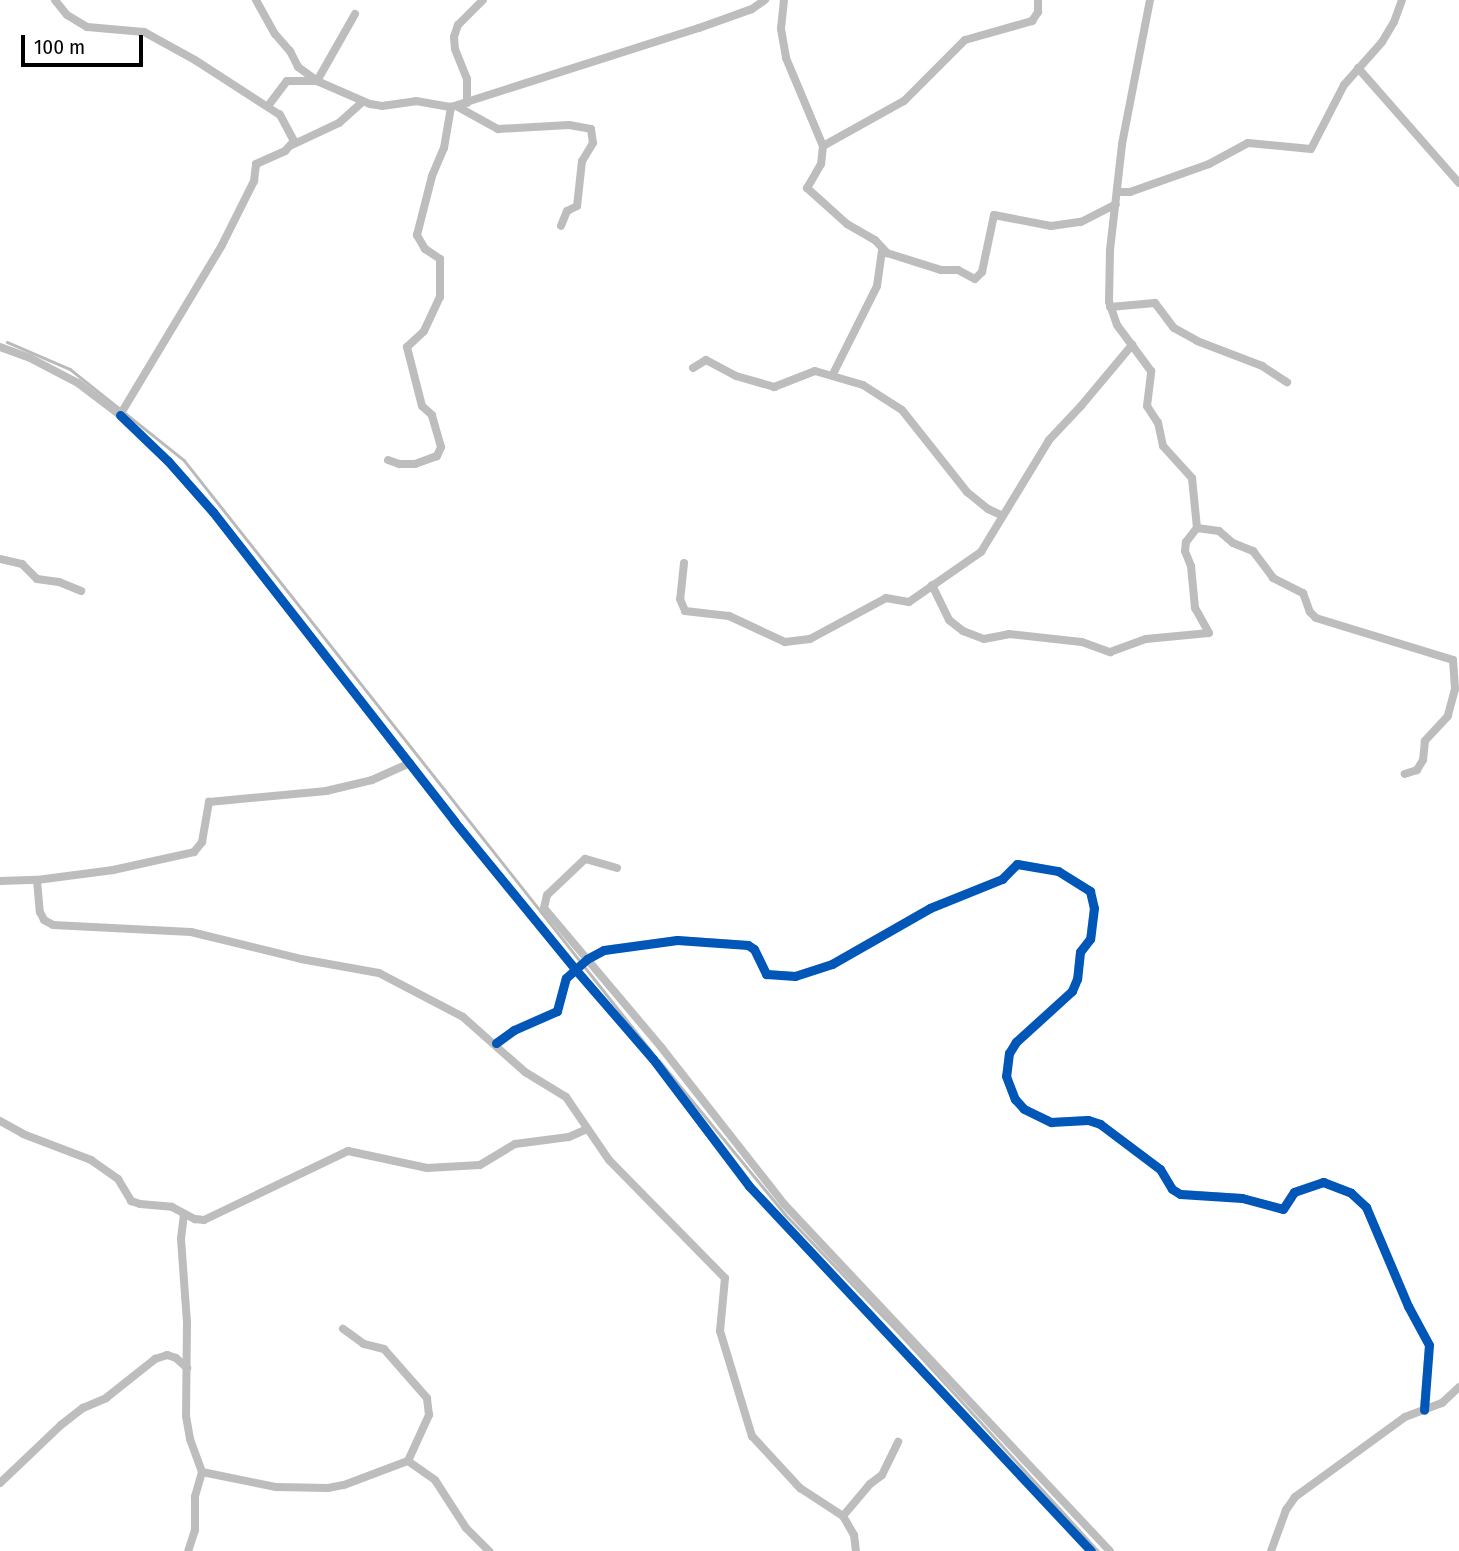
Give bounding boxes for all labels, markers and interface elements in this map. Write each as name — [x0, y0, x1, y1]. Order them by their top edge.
scale bar — [24, 21, 147, 65]
text: 100 m — [34, 34, 85, 60]

